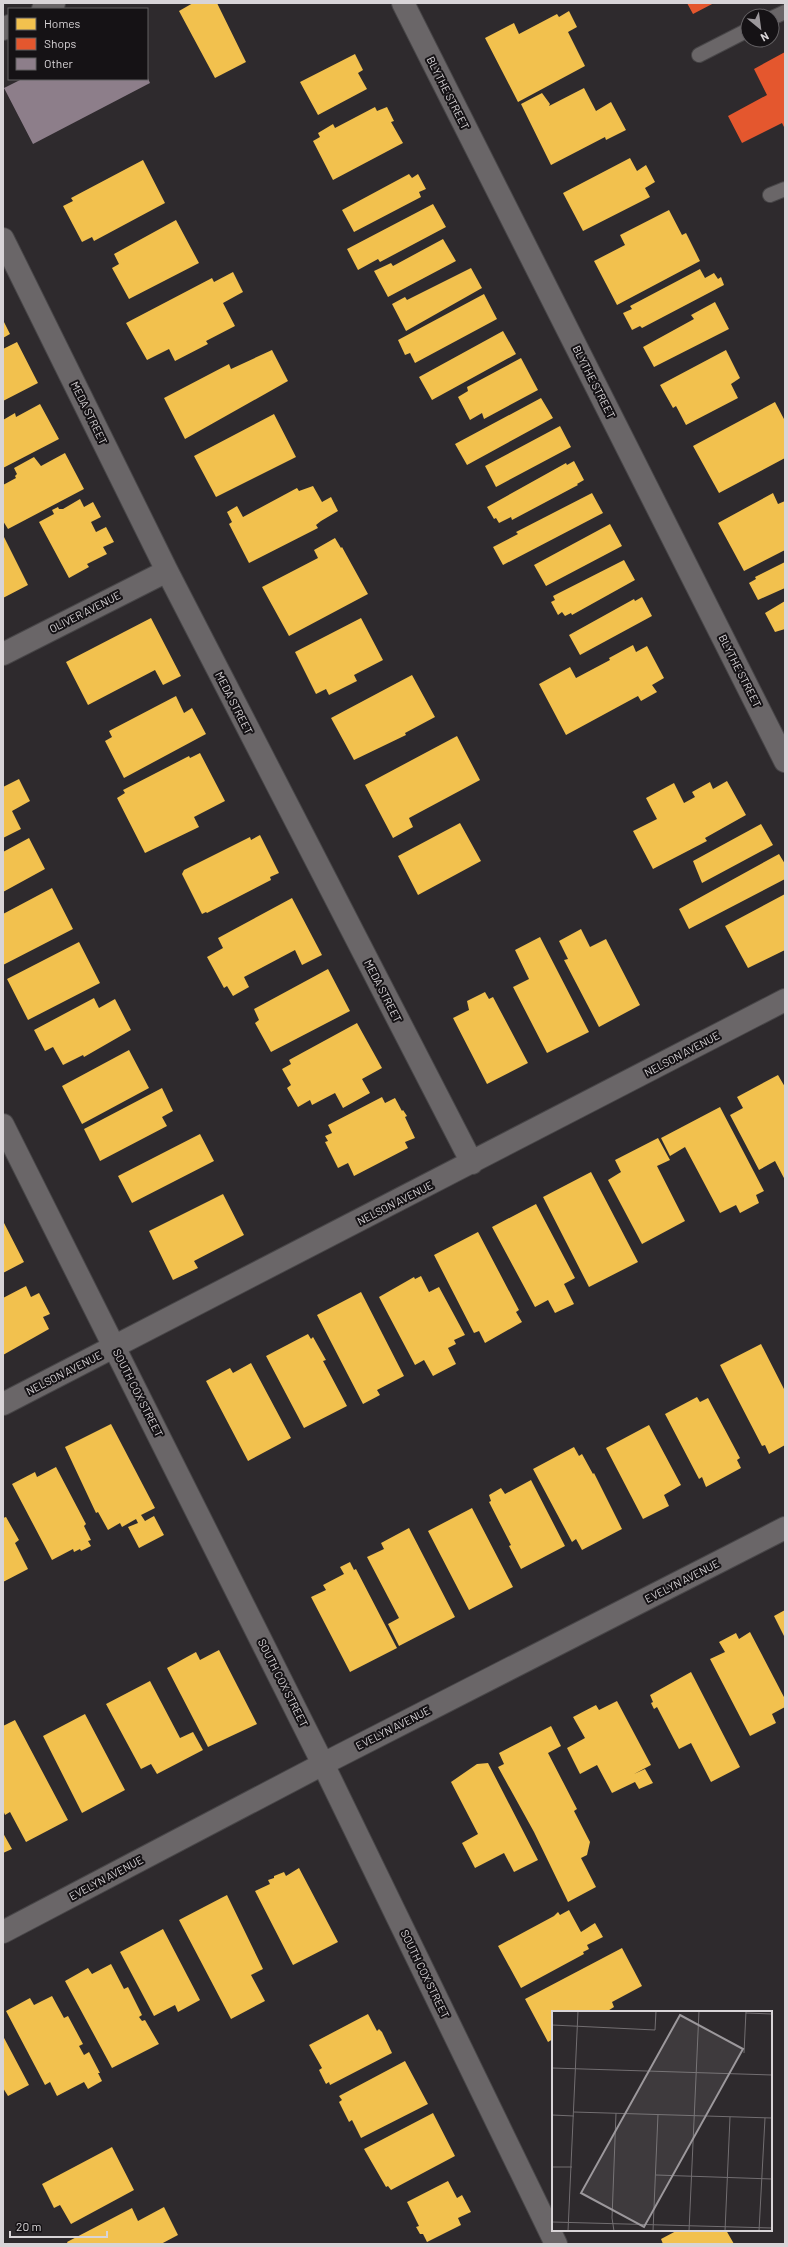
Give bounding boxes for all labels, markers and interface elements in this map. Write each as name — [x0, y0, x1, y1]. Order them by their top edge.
legend — [8, 8, 148, 80]
north arrow — [740, 8, 780, 48]
text: Homes — [44, 16, 81, 30]
text: N — [759, 30, 771, 45]
text: Shops — [44, 36, 77, 50]
street label: BLYTHE STREET — [424, 54, 472, 131]
text: Other — [44, 56, 74, 70]
street label: BLYTHE STREET — [570, 343, 618, 420]
street label: MEDA STREET — [69, 379, 110, 447]
street label: OLIVER AVENUE — [47, 588, 123, 635]
street label: BLYTHE STREET — [716, 632, 764, 709]
street label: MEDA STREET — [213, 669, 256, 736]
street label: MEDA STREET — [362, 957, 405, 1024]
street label: NELSON AVENUE — [642, 1028, 722, 1079]
street label: NELSON AVENUE — [355, 1178, 435, 1227]
street label: SOUTH COX STREET — [111, 1347, 166, 1439]
street label: NELSON AVENUE — [24, 1348, 104, 1397]
street label: EVELYN AVENUE — [642, 1556, 722, 1605]
street label: SOUTH COX STREET — [256, 1637, 311, 1729]
street label: EVELYN AVENUE — [353, 1703, 433, 1752]
street label: EVELYN AVENUE — [67, 1852, 145, 1903]
street label: SOUTH COX STREET — [398, 1927, 453, 2020]
inset map — [552, 2011, 772, 2231]
scale bar — [10, 2213, 107, 2239]
text: 20 m — [16, 2219, 42, 2233]

